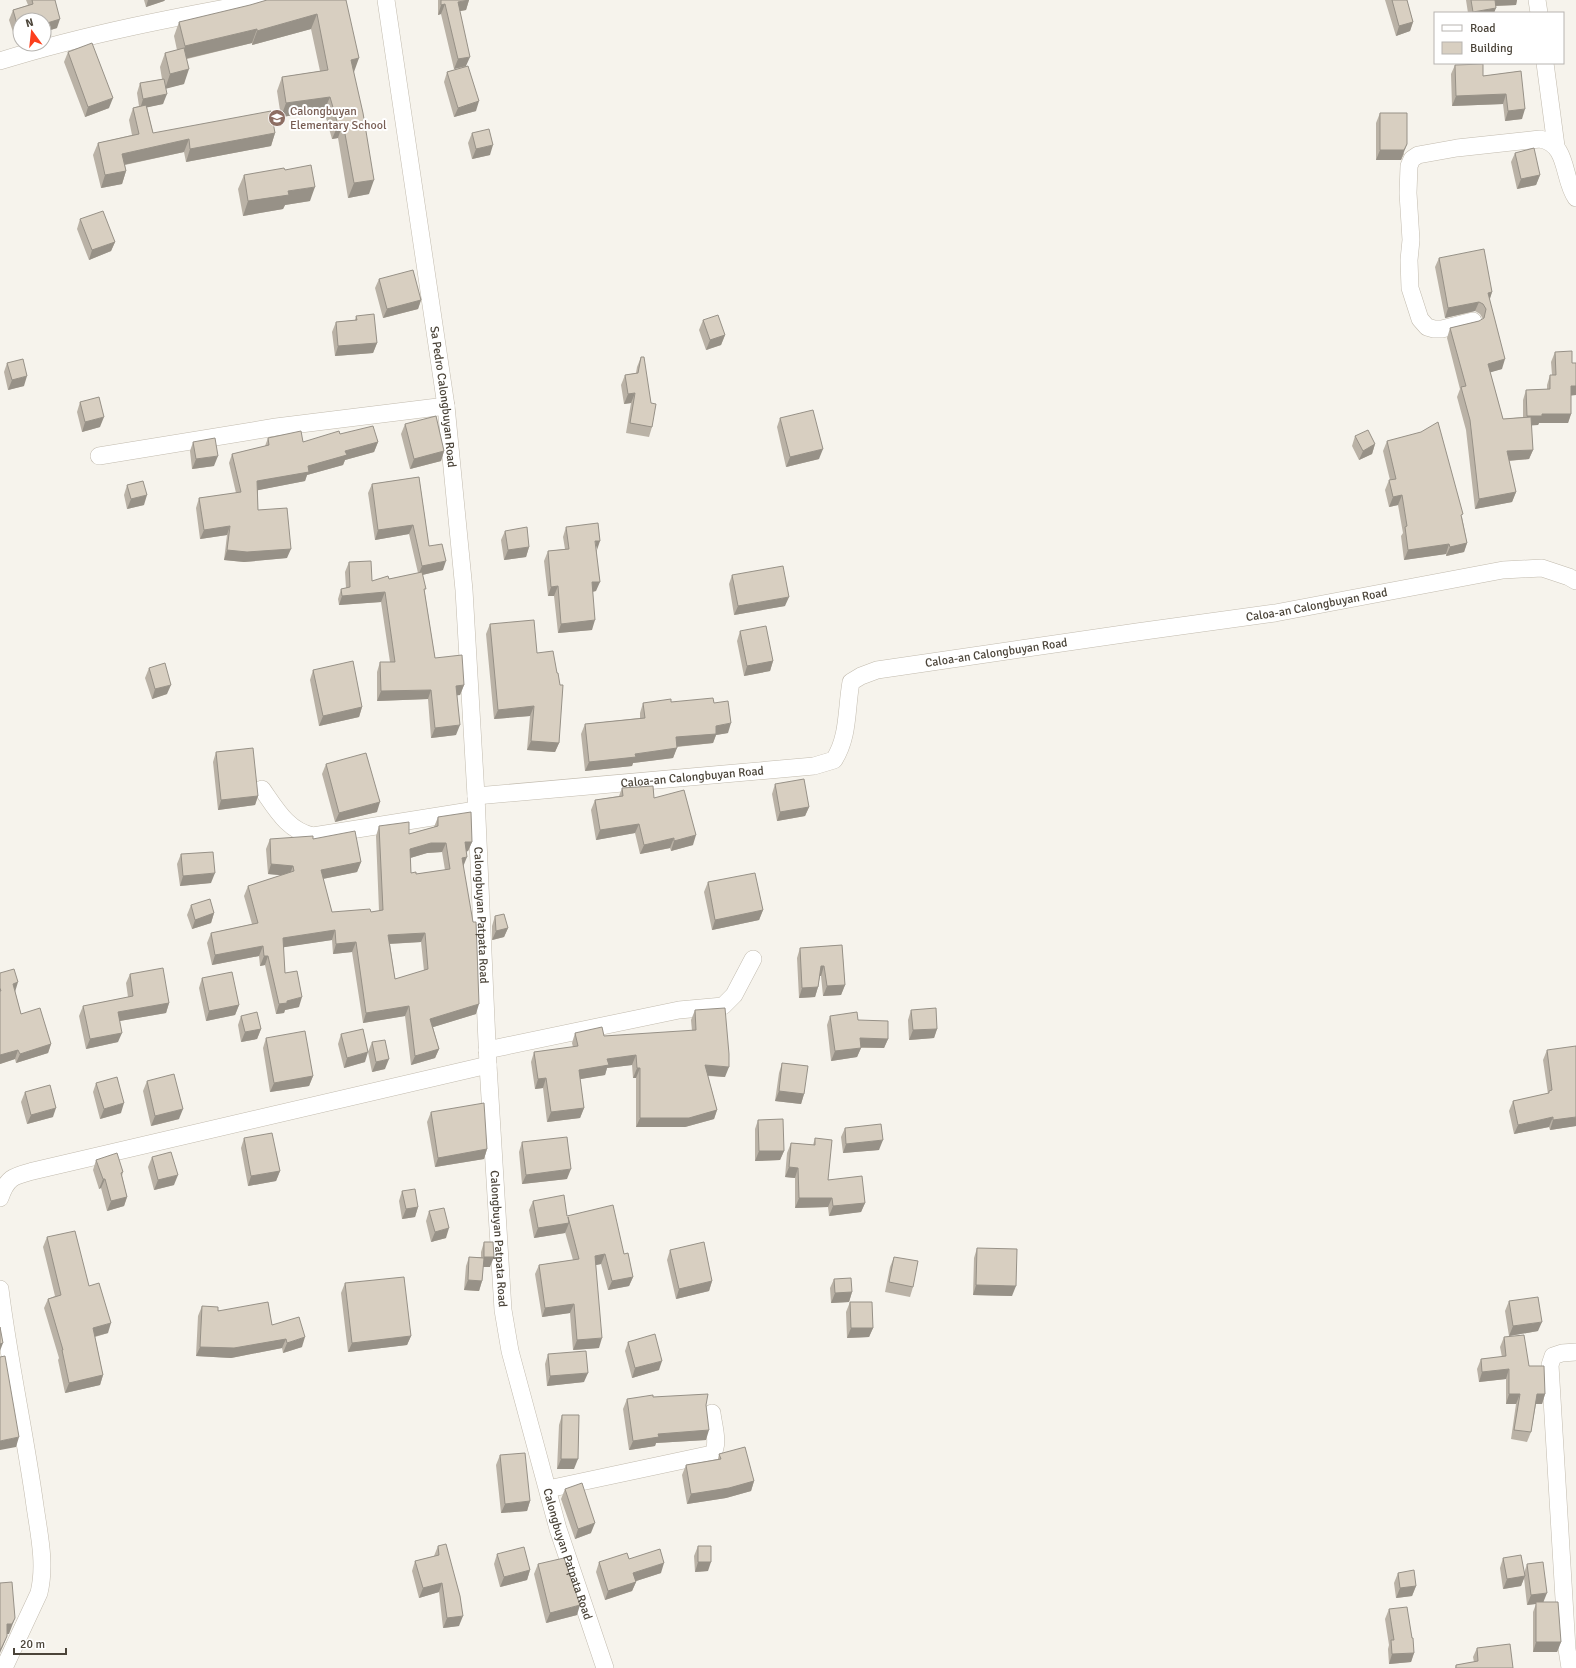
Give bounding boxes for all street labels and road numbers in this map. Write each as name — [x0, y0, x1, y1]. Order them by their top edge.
street label: Sa Pedro Calongbuyan Road — [427, 325, 459, 468]
street label: Caloa-an Calongbuyan Road — [1245, 584, 1389, 624]
street label: Caloa-an Calongbuyan Road — [924, 635, 1068, 670]
street label: Caloa-an Calongbuyan Road — [620, 763, 764, 791]
street label: Calongbuyan Patpata Road — [471, 846, 492, 984]
street label: Calongbuyan Patpata Road — [487, 1170, 510, 1308]
street label: Calongbuyan Patpata Road — [540, 1487, 596, 1622]

